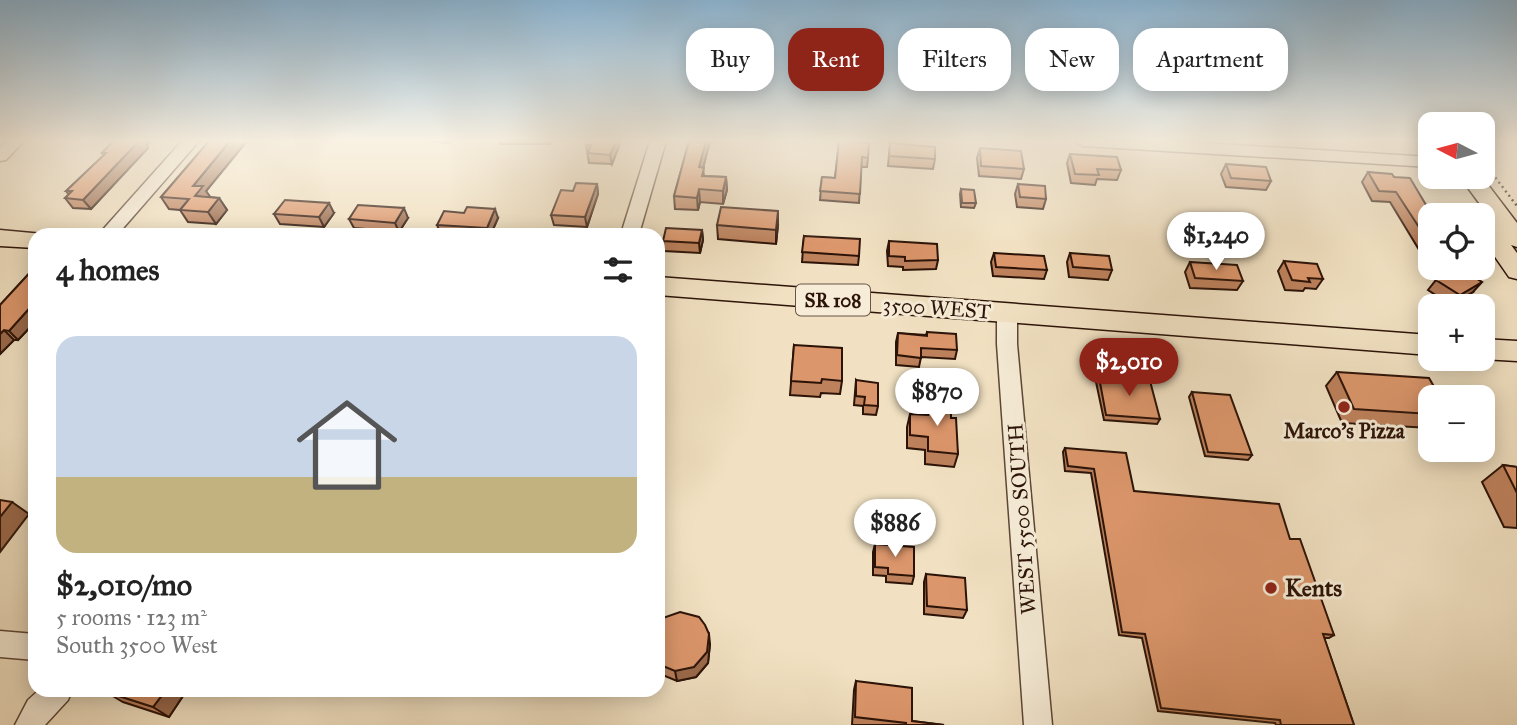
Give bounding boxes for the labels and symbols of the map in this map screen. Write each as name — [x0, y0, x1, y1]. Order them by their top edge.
north arrow — [1418, 112, 1494, 189]
pin: $1,240 — [1159, 212, 1273, 272]
road number: SR 108 — [796, 284, 870, 316]
street label: 3500 WEST — [882, 291, 992, 325]
pin: $2,010 — [1072, 338, 1186, 398]
pin: $870 — [896, 368, 978, 428]
marker: Marco's Pizza — [1336, 399, 1352, 415]
place label: Marco's Pizza — [1283, 418, 1406, 444]
street label: WEST 5500 SOUTH — [1002, 423, 1042, 615]
pin: $886 — [854, 500, 936, 559]
place label: Kents — [1285, 573, 1342, 603]
marker: Kents — [1263, 580, 1279, 596]

